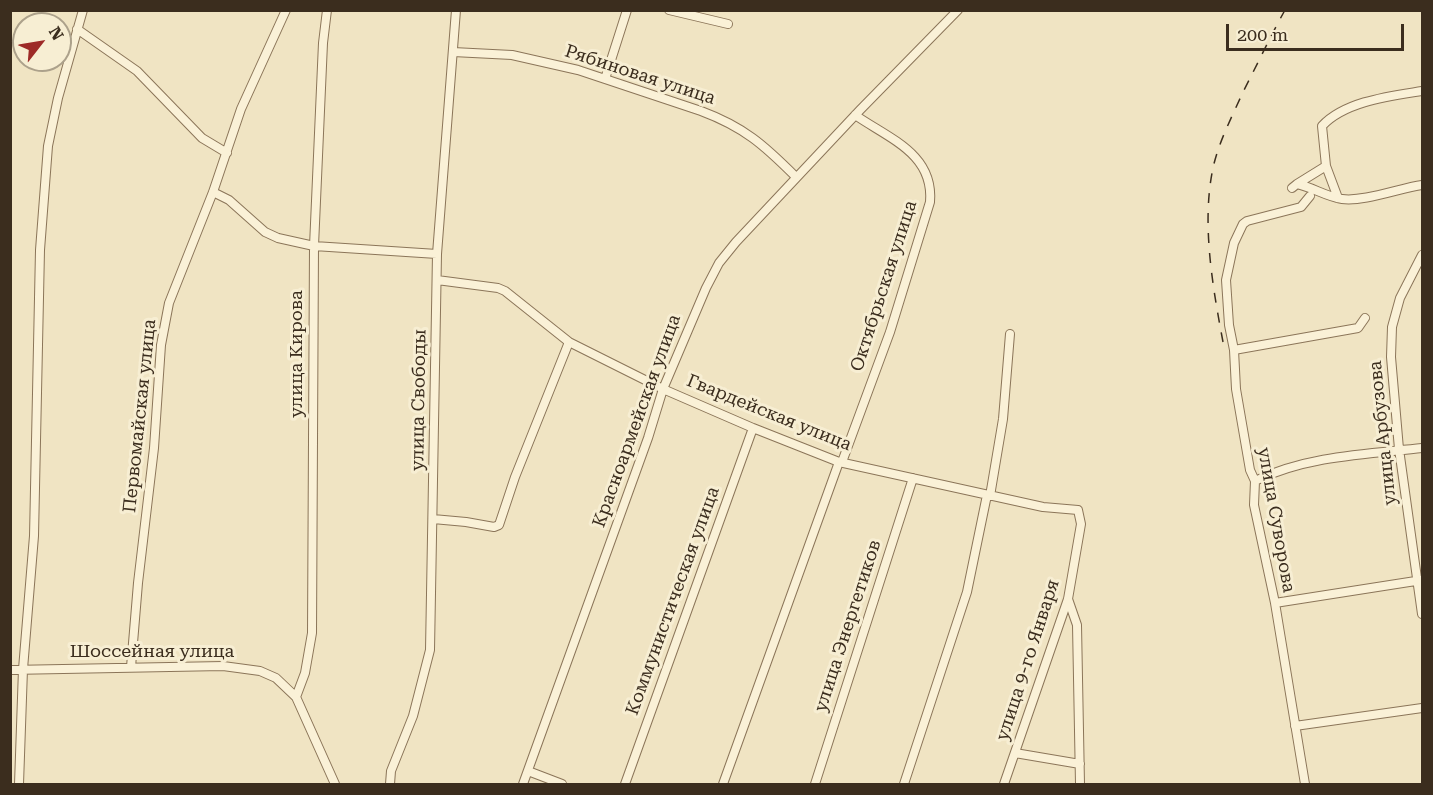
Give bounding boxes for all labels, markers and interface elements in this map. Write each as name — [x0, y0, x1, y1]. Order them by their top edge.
north arrow — [12, 12, 72, 72]
scale bar — [1229, 12, 1408, 50]
text: N — [45, 23, 67, 44]
text: 200 m — [1237, 24, 1288, 45]
street label: Рябиновая улица — [562, 40, 718, 110]
street label: Октябрьская улица — [846, 198, 922, 374]
street label: улица Кирова — [286, 290, 308, 418]
street label: Красноармейская улица — [588, 312, 686, 530]
street label: Первомайская улица — [119, 318, 161, 514]
street label: улица Свободы — [407, 329, 431, 471]
street label: улица Арбузова — [1365, 360, 1401, 506]
street label: Гвардейская улица — [684, 370, 854, 456]
street label: улица Суворова — [1253, 446, 1299, 594]
street label: Коммунистическая улица — [622, 484, 724, 718]
street label: улица Энергетиков — [810, 537, 886, 715]
street label: улица 9-го Января — [992, 577, 1064, 743]
street label: Шоссейная улица — [70, 641, 234, 663]

